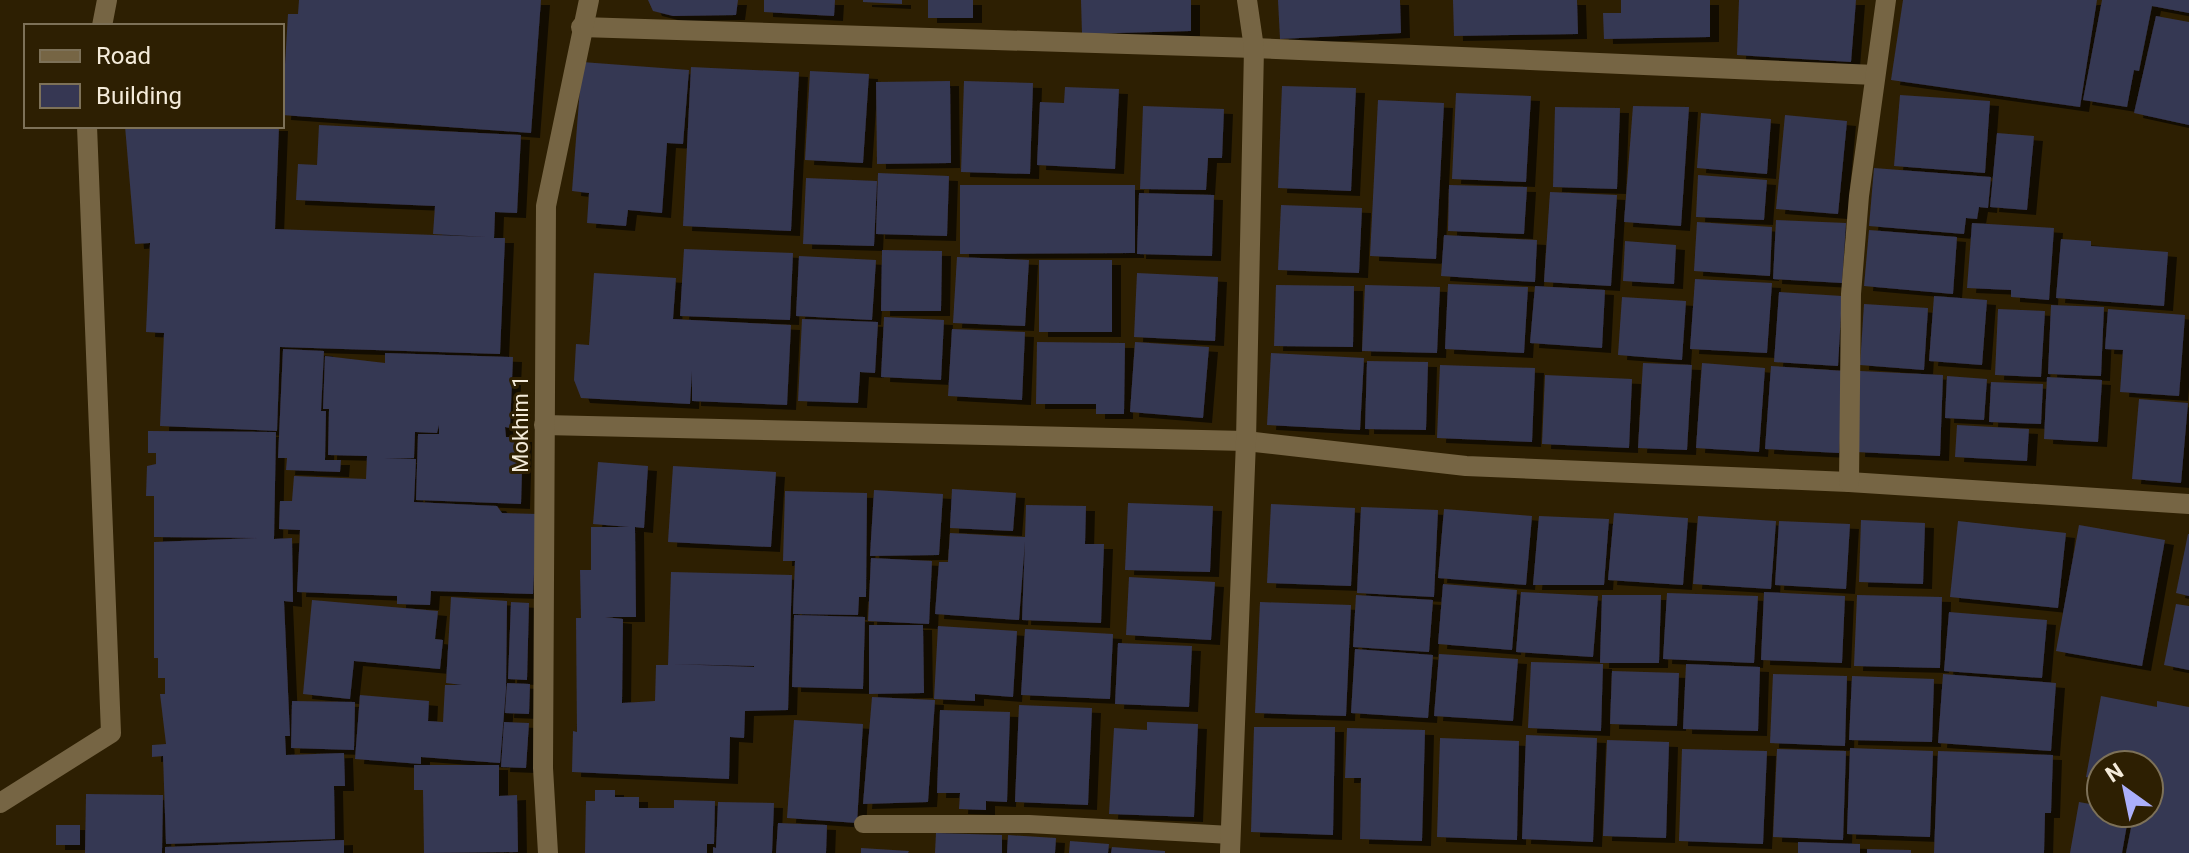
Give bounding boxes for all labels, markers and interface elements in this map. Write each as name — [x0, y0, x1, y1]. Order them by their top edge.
legend — [24, 24, 284, 128]
text: Road — [96, 42, 151, 70]
text: Building — [96, 82, 182, 110]
street label: Mokhim 1 — [508, 375, 533, 473]
north arrow — [2085, 749, 2165, 829]
text: N — [2101, 758, 2128, 787]

